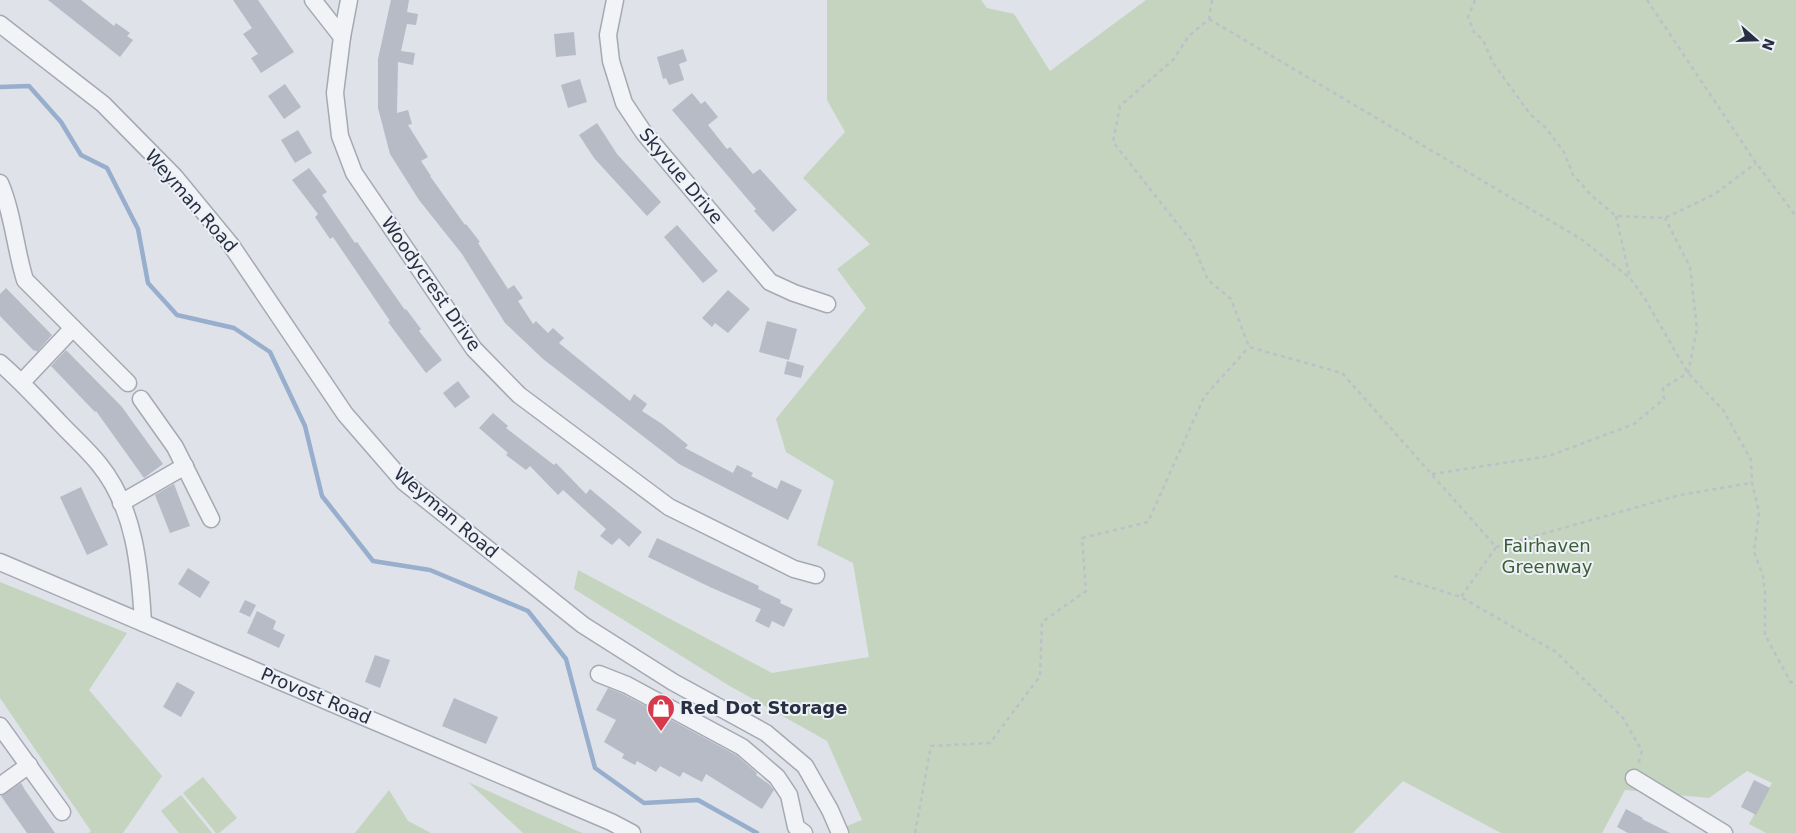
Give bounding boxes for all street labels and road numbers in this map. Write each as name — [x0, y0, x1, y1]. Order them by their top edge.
street label: Skyvue Drive — [635, 123, 728, 228]
street label: Weyman Road — [141, 145, 242, 256]
street label: Woodycrest Drive — [377, 213, 486, 355]
street label: Weyman Road — [390, 463, 503, 562]
street label: Provost Road — [258, 663, 374, 728]

